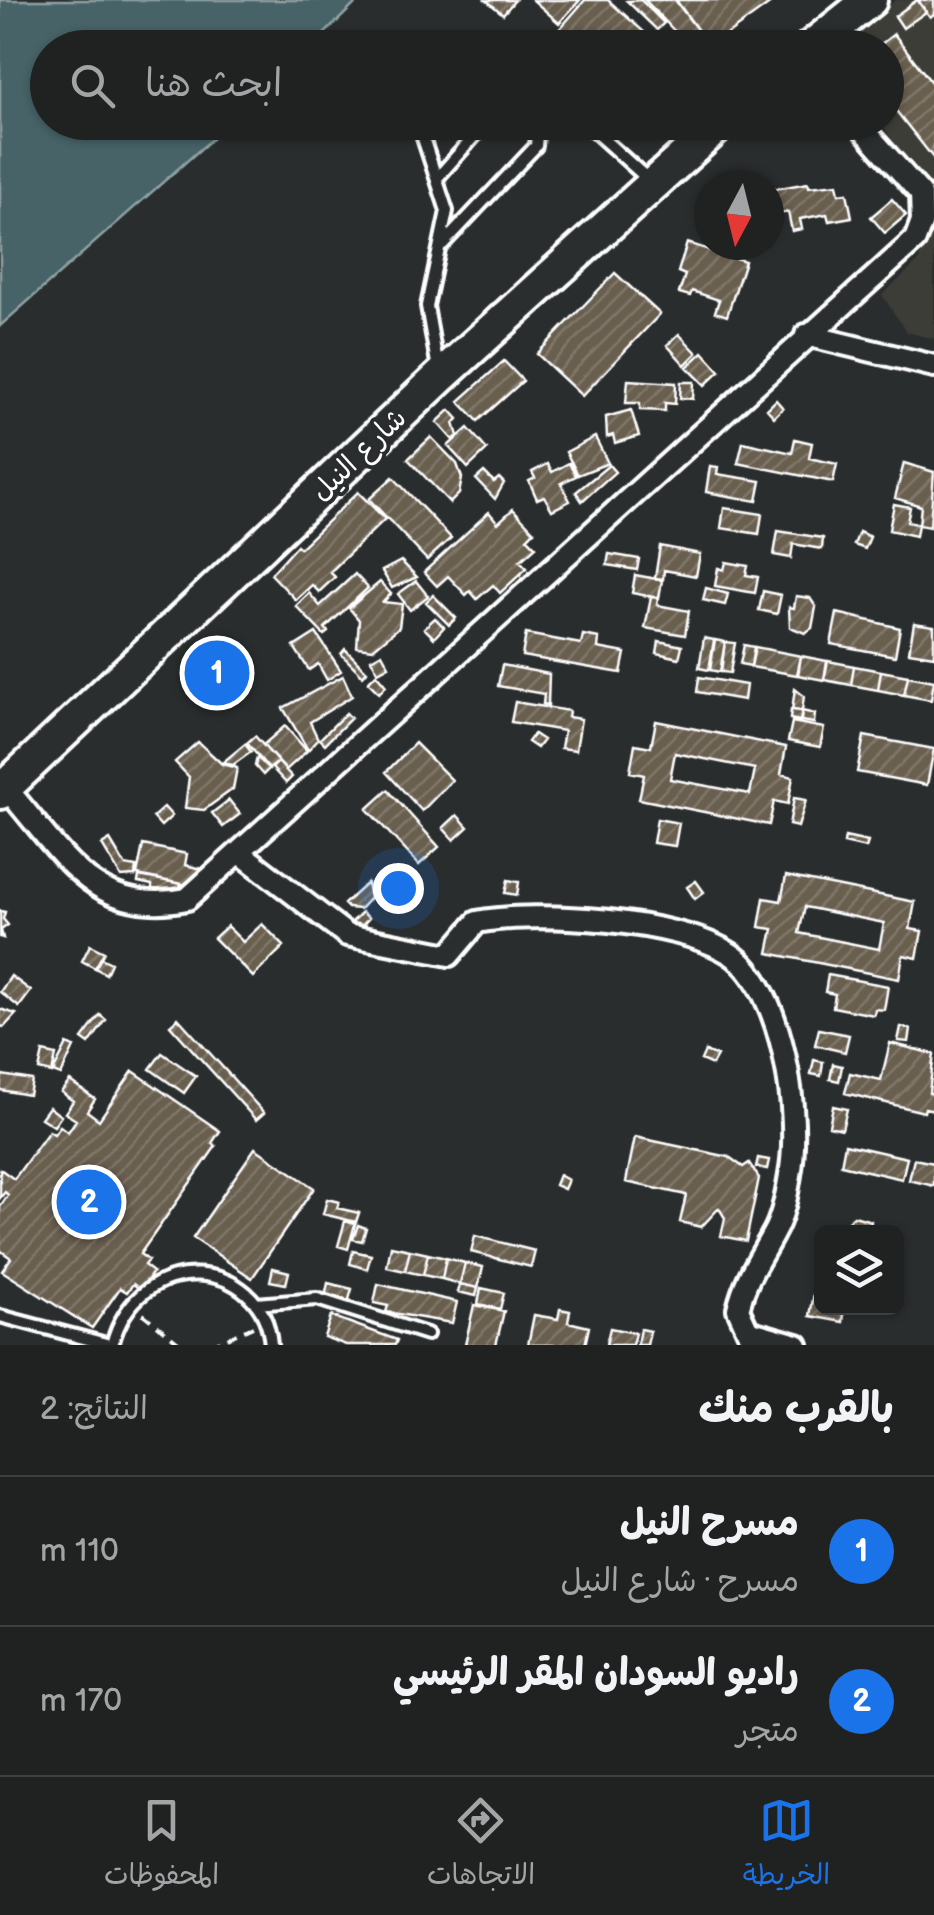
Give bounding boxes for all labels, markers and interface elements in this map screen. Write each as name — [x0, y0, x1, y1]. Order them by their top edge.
search box — [30, 30, 904, 140]
icon: search — [65, 58, 120, 113]
text: ابحث هنا — [145, 62, 282, 107]
north arrow — [694, 170, 784, 260]
street label: شارع النيل — [305, 402, 415, 510]
pin: 1 — [184, 636, 250, 710]
your location — [373, 863, 424, 914]
pin: 2 — [56, 1164, 122, 1240]
map controls — [814, 1225, 904, 1315]
button: layers — [814, 1225, 904, 1315]
text: بالقرب منك — [698, 1384, 894, 1435]
text: النتائج: 2 — [40, 1390, 148, 1429]
text: مسرح النيل — [620, 1501, 799, 1546]
text: 110 m — [40, 1532, 119, 1571]
text: 1 — [855, 1532, 868, 1571]
text: مسرح · شارع النيل — [560, 1562, 799, 1601]
text: راديو السودان المقر الرئيسي — [393, 1651, 799, 1696]
text: 170 m — [40, 1682, 122, 1721]
text: 2 — [852, 1682, 871, 1721]
text: متجر — [736, 1712, 799, 1751]
tab: المحفوظات — [104, 1793, 219, 1899]
tab: الاتجاهات — [427, 1793, 535, 1899]
tab: الخريطة — [743, 1793, 830, 1899]

